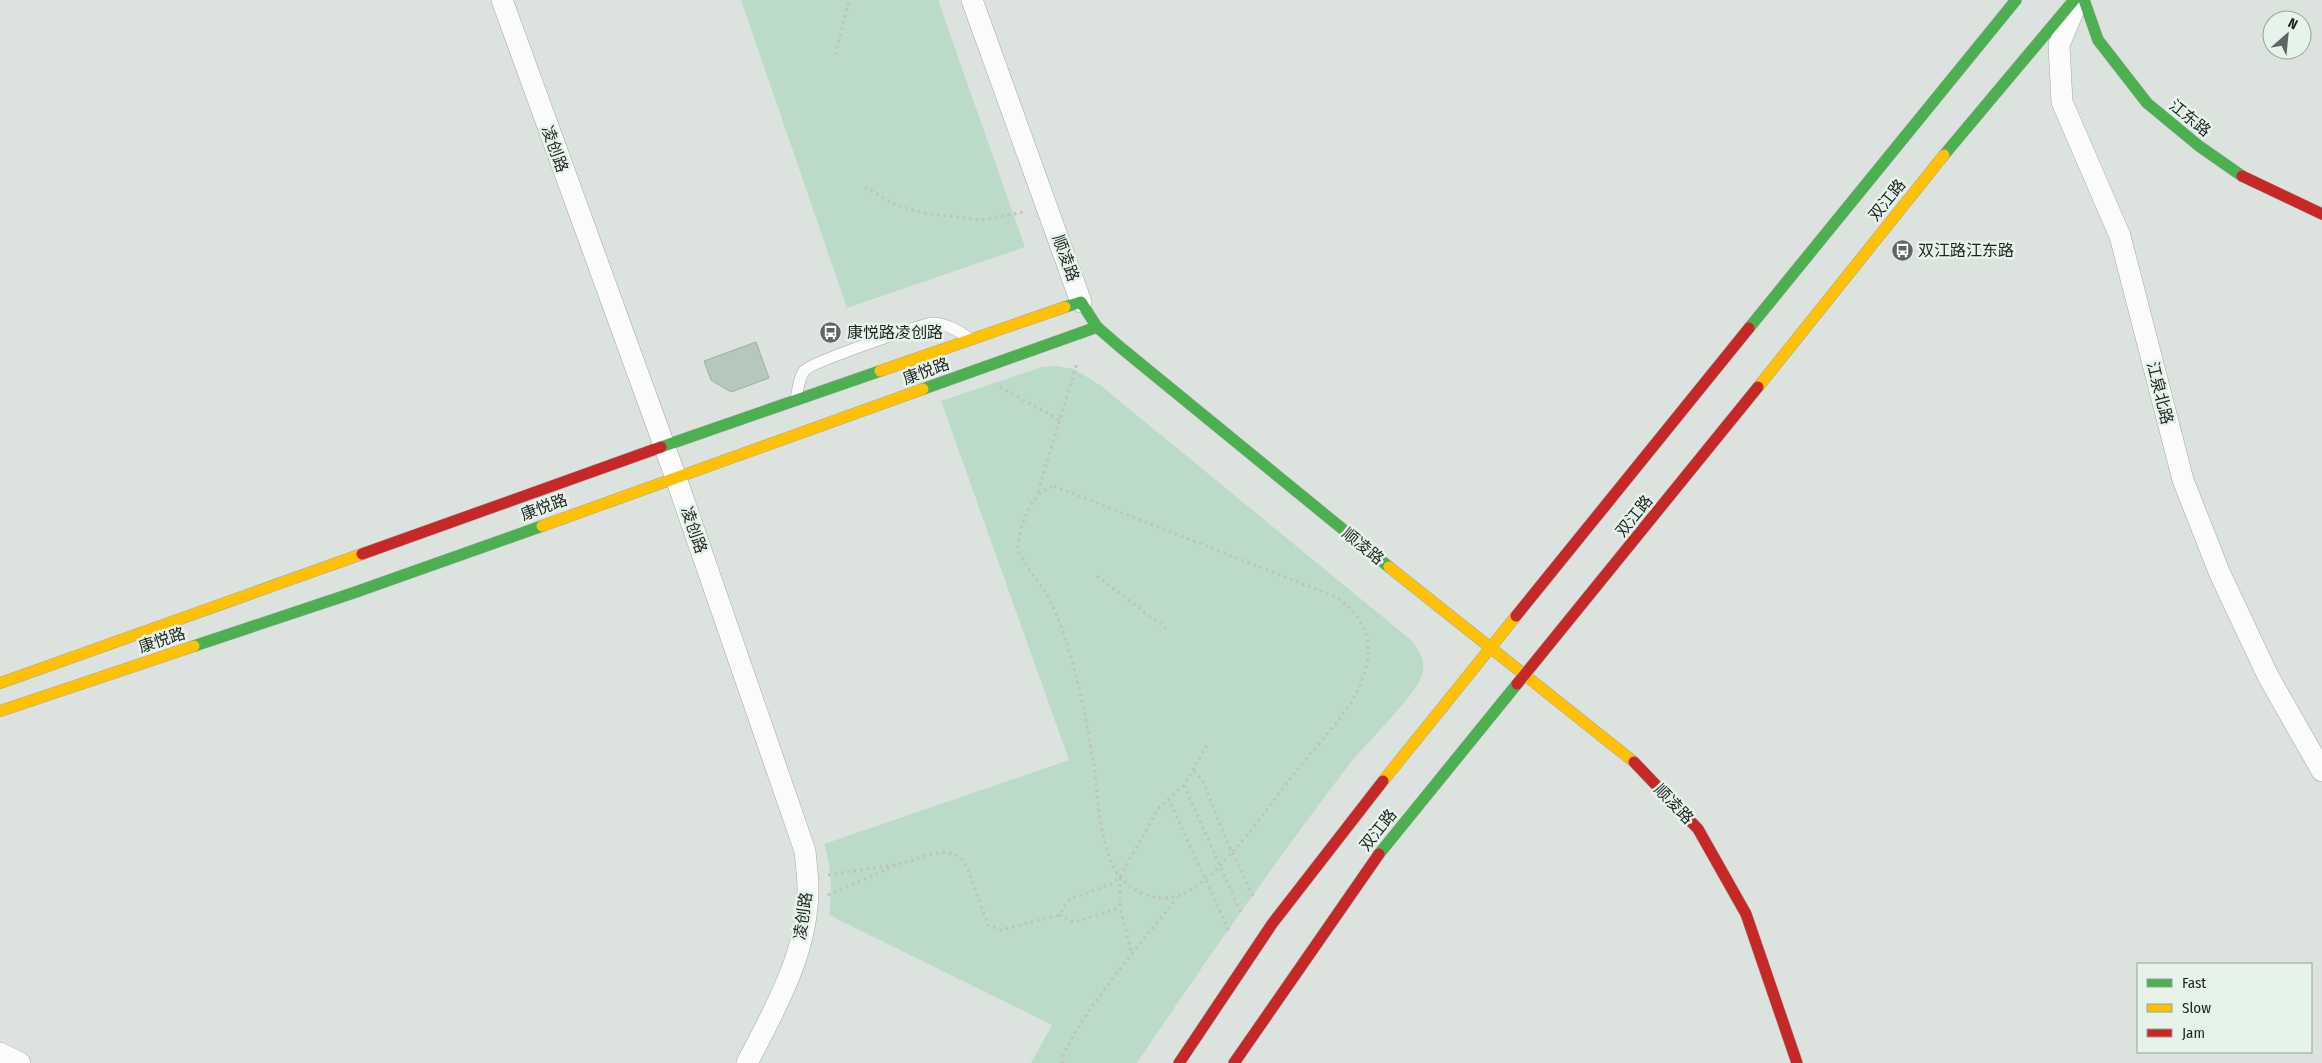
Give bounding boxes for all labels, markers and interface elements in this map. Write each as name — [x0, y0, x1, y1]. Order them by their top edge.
north arrow — [2262, 10, 2312, 60]
text: N — [2285, 14, 2300, 33]
street label: 江东路 — [2165, 96, 2215, 140]
street label: 凌创路 — [538, 123, 572, 175]
street label: 双江路 — [1865, 175, 1909, 225]
street label: 顺凌路 — [1049, 232, 1083, 284]
bus stop icon: 双江路江东路 — [1890, 238, 1914, 262]
place label: 双江路江东路 — [1918, 241, 2014, 260]
bus stop icon: 康悦路凌创路 — [819, 320, 843, 344]
place label: 康悦路凌创路 — [847, 323, 943, 342]
street label: 康悦路 — [900, 354, 952, 388]
street label: 江泉北路 — [2143, 360, 2177, 426]
street label: 康悦路 — [518, 490, 570, 524]
street label: 双江路 — [1612, 491, 1656, 541]
street label: 凌创路 — [677, 504, 711, 556]
street label: 顺凌路 — [1338, 524, 1388, 568]
street label: 康悦路 — [136, 624, 188, 656]
street label: 顺凌路 — [1650, 780, 1698, 828]
street label: 双江路 — [1356, 805, 1400, 855]
street label: 凌创路 — [790, 891, 816, 941]
legend — [2137, 963, 2312, 1053]
text: Fast — [2182, 974, 2206, 992]
text: Slow — [2182, 999, 2211, 1017]
text: Jam — [2182, 1024, 2205, 1042]

